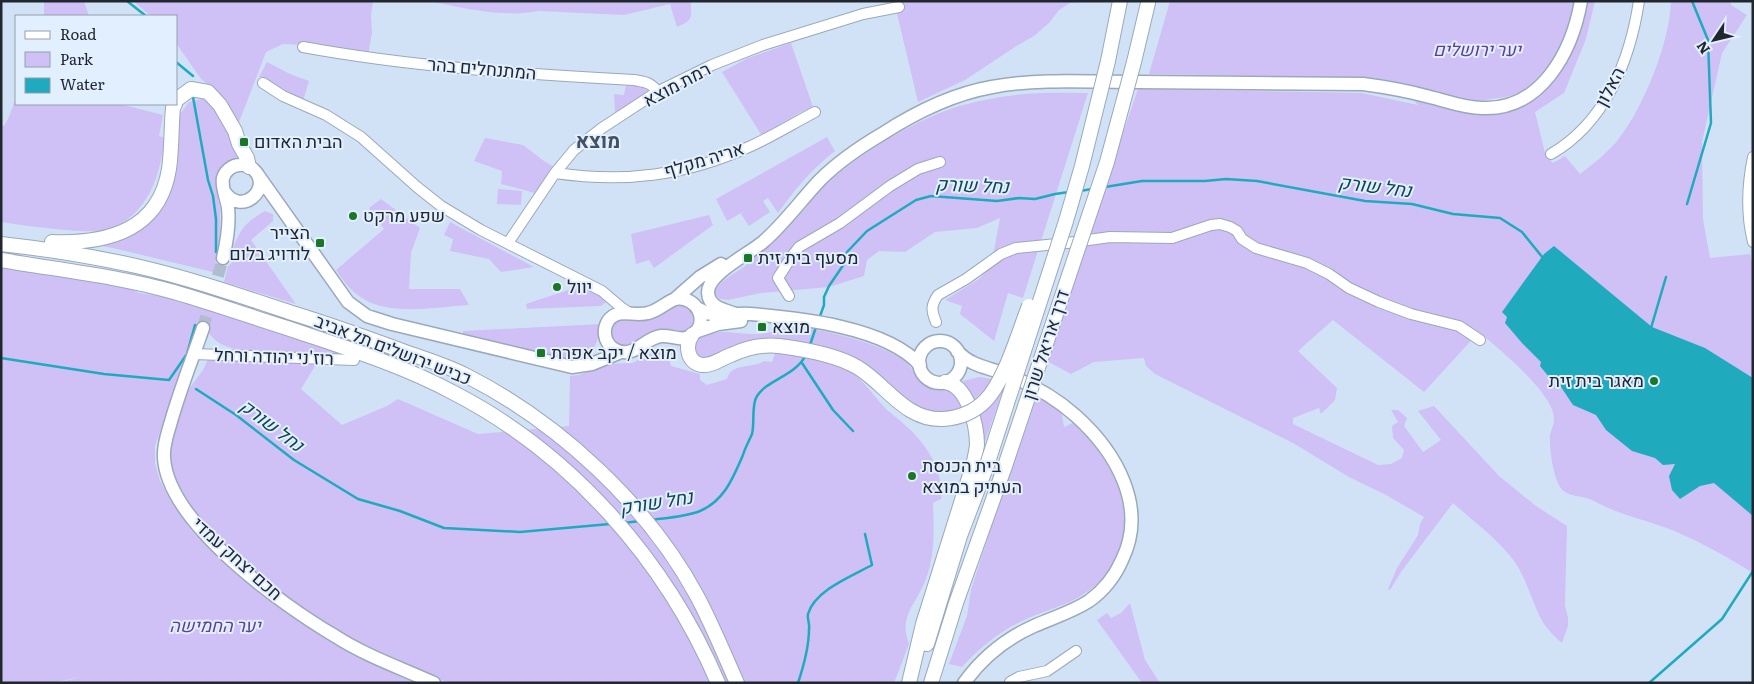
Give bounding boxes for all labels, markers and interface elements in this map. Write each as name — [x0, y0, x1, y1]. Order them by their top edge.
legend — [15, 15, 178, 105]
north arrow — [1689, 15, 1739, 65]
text: Road — [60, 22, 96, 45]
park label: יער ירושלים — [1433, 35, 1523, 62]
text: N — [1691, 37, 1714, 59]
text: Park — [60, 47, 94, 70]
street label: המתנחלים בהר — [427, 49, 538, 86]
street label: רמת מוצא — [638, 55, 715, 113]
street label: האלון — [1587, 61, 1630, 111]
text: Water — [60, 72, 105, 95]
district label: מוצא — [576, 124, 620, 154]
place label: הבית האדום — [254, 127, 343, 154]
street label: אריה מקלף — [660, 134, 747, 184]
marker: הבית האדום — [238, 136, 250, 148]
water label: נחל שורק — [1337, 167, 1414, 204]
water label: נחל שורק — [935, 169, 1010, 199]
place label: שפע מרקט — [363, 201, 445, 228]
marker: שפע מרקט — [347, 210, 359, 222]
place label: הצייר לודויג בלום — [229, 218, 310, 266]
marker: הצייר לודויג בלום — [314, 237, 326, 249]
place label: מסעף בית זית — [758, 243, 858, 270]
marker: מסעף בית זית — [742, 252, 754, 264]
place label: יוול — [567, 272, 592, 299]
marker: יוול — [551, 281, 563, 293]
street label: דרך אריאל שרון — [1014, 286, 1075, 403]
street label: כביש ירושלים תל אביב — [311, 306, 476, 391]
place label: מוצא — [772, 312, 810, 339]
marker: מוצא — [756, 321, 768, 333]
place label: מוצא / יקב אפרת — [551, 338, 677, 365]
street label: רוז'ני יהודה ורחל — [214, 340, 334, 371]
marker: מוצא / יקב אפרת — [535, 347, 547, 359]
place label: מאגר בית זית — [1549, 366, 1644, 393]
marker: מאגר בית זית — [1648, 375, 1660, 387]
water label: נחל שורק — [235, 391, 311, 458]
place label: בית הכנסת העתיק במוצא — [922, 451, 1022, 499]
marker: בית הכנסת העתיק במוצא — [906, 470, 918, 482]
water label: נחל שורק — [617, 481, 695, 521]
street label: חכם יצחק עמדי — [187, 510, 289, 606]
park label: יער החמישה — [169, 611, 262, 638]

